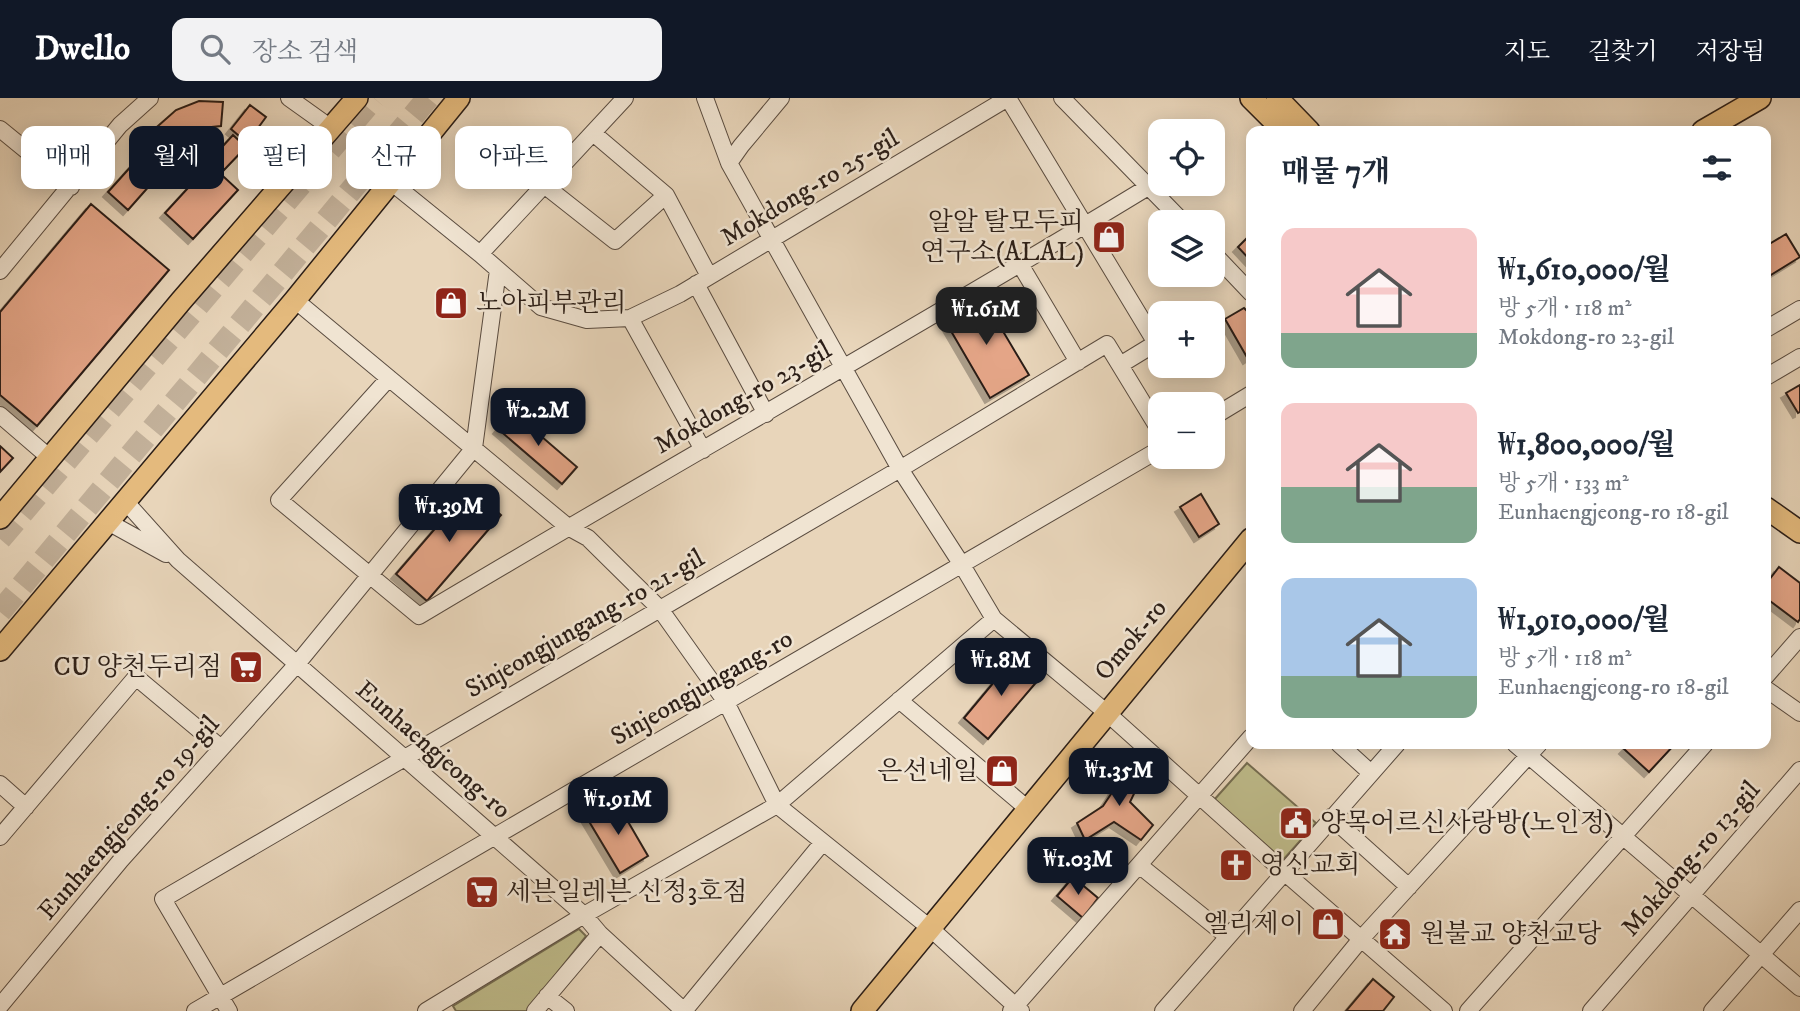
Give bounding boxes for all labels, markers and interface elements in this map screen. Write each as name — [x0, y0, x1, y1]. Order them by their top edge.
search box — [172, 18, 662, 81]
text: Dwello — [35, 29, 130, 70]
icon: search — [196, 30, 234, 68]
text: 장소 검색 — [252, 36, 358, 69]
text: 지도 — [1504, 37, 1550, 67]
text: 길찾기 — [1588, 37, 1657, 67]
text: 저장됨 — [1695, 37, 1765, 67]
map controls — [1148, 119, 1225, 469]
button: locate — [1148, 119, 1225, 196]
street label: Mokdong-ro 25-gil — [715, 122, 905, 254]
chip: 매매 — [21, 126, 115, 189]
chip: 월세 — [129, 126, 224, 189]
chip: 필터 — [238, 126, 332, 189]
chip: 신규 — [346, 126, 441, 189]
chip: 아파트 — [455, 126, 572, 189]
icon: filters — [1698, 149, 1736, 187]
text: 매물 7개 — [1281, 154, 1390, 191]
place label: 알알 탈모두피 연구소(ALAL) — [920, 206, 1084, 269]
button: layers — [1148, 210, 1225, 287]
shop icon: 알알 탈모두피 연구소(ALAL) — [1090, 218, 1128, 256]
text: ₩1,610,000/월 — [1498, 252, 1671, 289]
icon: home — [1337, 256, 1421, 340]
shop icon: 노아피부관리 — [432, 284, 470, 322]
place label: 노아피부관리 — [476, 287, 627, 320]
pin: ₩1.61M — [929, 288, 1043, 347]
text: 방 5개 · 118 m² — [1498, 294, 1632, 323]
text: ₩1.61M — [952, 295, 1020, 324]
button: + — [1148, 301, 1225, 378]
text: Mokdong-ro 23-gil — [1498, 323, 1674, 352]
street label: Mokdong-ro 23-gil — [649, 334, 838, 462]
pin: ₩2.2M — [489, 388, 587, 448]
button: − — [1148, 392, 1225, 469]
text: ₩2.2M — [507, 396, 569, 425]
text: ₩1,800,000/월 — [1498, 427, 1676, 464]
icon: home — [1337, 431, 1421, 515]
text: 방 5개 · 133 m² — [1498, 469, 1629, 498]
pin: ₩1.39M — [392, 484, 506, 544]
text: ₩1.39M — [415, 492, 483, 521]
text: Eunhaengjeong-ro 18-gil — [1498, 498, 1729, 527]
street label: Sinjeongjungang-ro 21-gil — [460, 543, 710, 705]
street label: Omok-ro — [1087, 593, 1175, 687]
text: ₩1,910,000/월 — [1498, 602, 1670, 639]
icon: home — [1337, 606, 1421, 690]
street label: Sinjeongjungang-ro — [605, 623, 799, 753]
pin: ₩1.8M — [952, 638, 1050, 698]
text: 방 5개 · 118 m² — [1498, 644, 1632, 673]
text: ₩1.8M — [971, 646, 1031, 675]
supermarket icon: CU 양천두리점 — [227, 648, 265, 686]
place label: CU 양천두리점 — [53, 651, 222, 684]
text: Eunhaengjeong-ro 18-gil — [1498, 673, 1729, 702]
street label: Eunhaengjeong-ro — [349, 674, 517, 826]
street label: Eunhaengjeong-ro 19-gil — [31, 709, 227, 927]
pin: ₩1.35M — [1062, 748, 1176, 808]
shop icon: 은선네일 — [983, 752, 1021, 790]
place label: 은선네일 — [878, 755, 978, 788]
text: ₩1.35M — [1085, 756, 1153, 785]
street label: Mokdong-ro 13-gil — [1614, 774, 1768, 944]
pin: ₩1.91M — [561, 778, 675, 837]
text: ₩1.91M — [584, 785, 652, 814]
public building icon: 양목어르신사랑방(노인정) — [1277, 804, 1315, 842]
place label: 양목어르신사랑방(노인정) — [1320, 807, 1614, 840]
pin: ₩1.03M — [1021, 838, 1135, 897]
text: ₩1.03M — [1043, 845, 1113, 874]
church icon: 영신교회 — [1217, 846, 1255, 884]
place label: 영신교회 — [1260, 849, 1360, 882]
supermarket icon: 세븐일레븐 신정3호점 — [463, 873, 501, 911]
place label: 세븐일레븐 신정3호점 — [506, 876, 747, 909]
shop icon: 엘리제이 — [1309, 905, 1347, 943]
place label: 엘리제이 — [1204, 908, 1304, 941]
temple icon: 원불교 양천교당 — [1376, 915, 1414, 953]
place label: 원불교 양천교당 — [1420, 918, 1601, 951]

